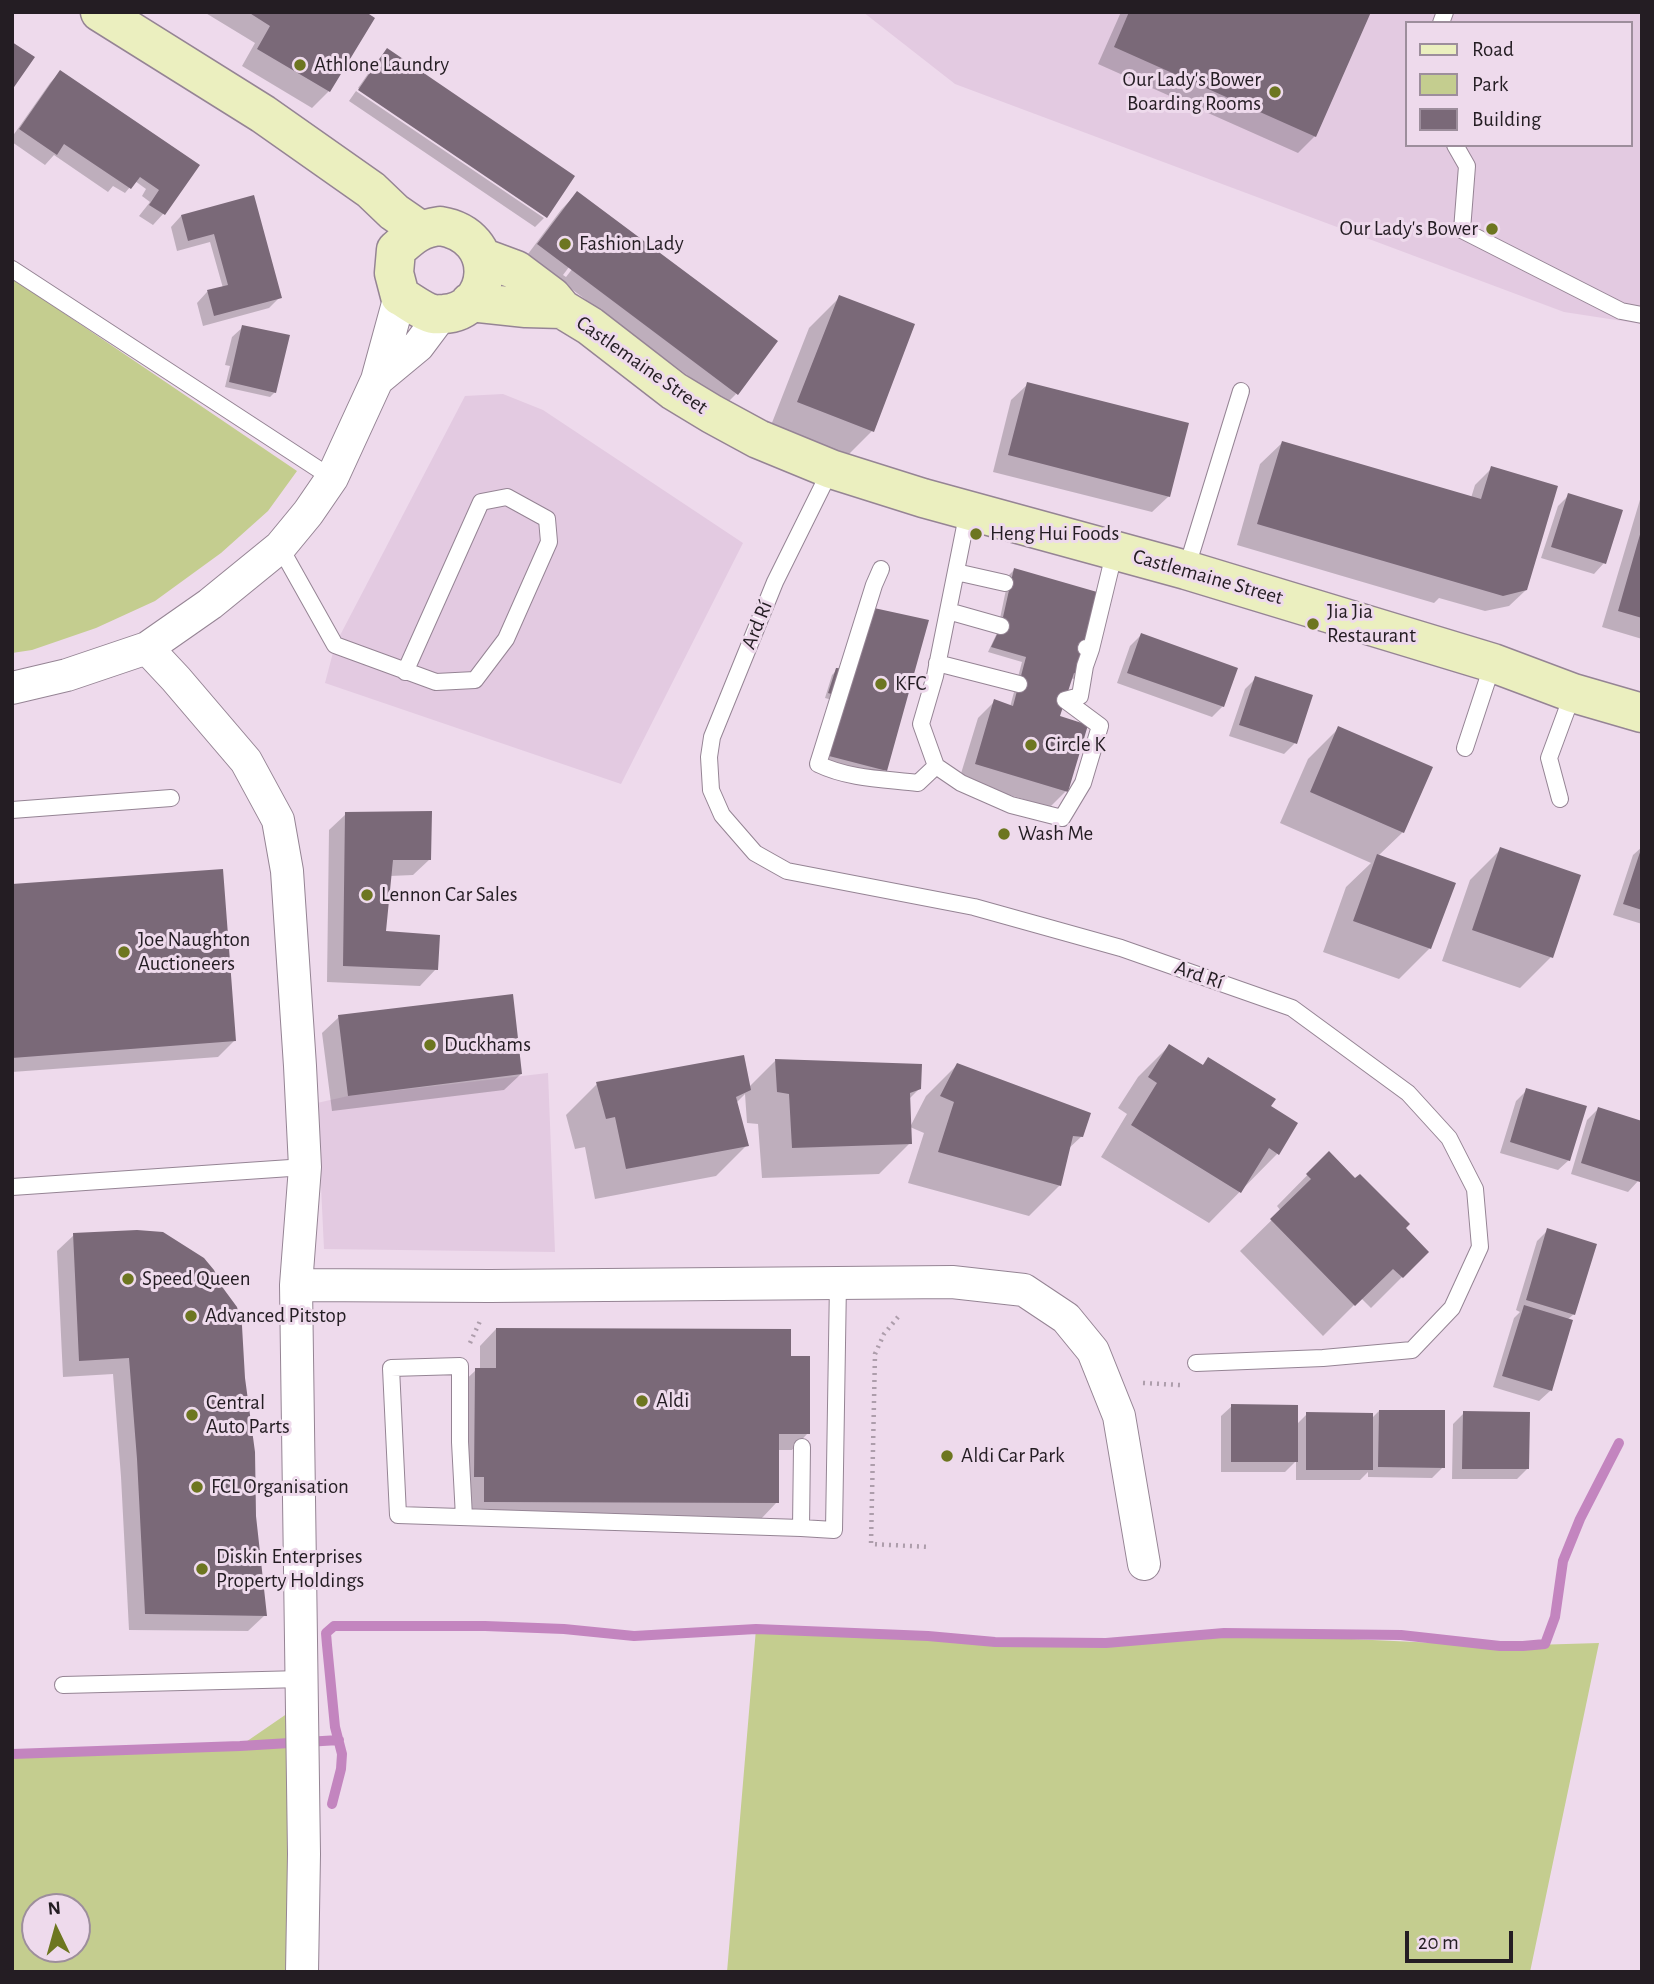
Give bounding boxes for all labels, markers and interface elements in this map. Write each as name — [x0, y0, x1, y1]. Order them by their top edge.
legend — [1406, 21, 1633, 147]
text: Road — [1472, 39, 1514, 60]
place label: Athlone Laundry — [314, 52, 449, 78]
marker: Athlone Laundry — [292, 57, 308, 73]
place label: Our Lady's Bower Boarding Rooms — [1123, 67, 1261, 117]
text: Park — [1472, 74, 1508, 95]
marker: Our Lady's Bower Boarding Rooms — [1267, 84, 1283, 100]
text: Building — [1472, 109, 1541, 130]
place label: Our Lady's Bower — [1340, 216, 1478, 242]
marker: Our Lady's Bower — [1484, 221, 1500, 237]
place label: Fashion Lady — [579, 231, 684, 257]
marker: Fashion Lady — [557, 236, 573, 252]
street label: Castlemaine Street — [571, 310, 713, 420]
place label: Heng Hui Foods — [990, 521, 1119, 547]
marker: Heng Hui Foods — [968, 526, 984, 542]
street label: Castlemaine Street — [1130, 544, 1286, 610]
street label: Ard Rí — [736, 597, 778, 653]
place label: Jia Jia Restaurant — [1327, 599, 1416, 649]
marker: Jia Jia Restaurant — [1305, 616, 1321, 632]
place label: KFC — [895, 671, 926, 697]
marker: KFC — [873, 676, 889, 692]
place label: Circle K — [1045, 732, 1106, 758]
marker: Circle K — [1023, 737, 1039, 753]
place label: Wash Me — [1018, 821, 1093, 847]
marker: Wash Me — [996, 826, 1012, 842]
place label: Lennon Car Sales — [381, 882, 517, 908]
marker: Lennon Car Sales — [359, 887, 375, 903]
place label: Joe Naughton Auctioneers — [138, 927, 250, 977]
marker: Joe Naughton Auctioneers — [116, 944, 132, 960]
street label: Ard Rí — [1171, 955, 1227, 995]
place label: Duckhams — [444, 1032, 531, 1058]
marker: Duckhams — [422, 1037, 438, 1053]
place label: Speed Queen — [142, 1266, 251, 1292]
marker: Speed Queen — [120, 1271, 136, 1287]
place label: Advanced Pitstop — [205, 1303, 346, 1329]
marker: Advanced Pitstop — [183, 1308, 199, 1324]
place label: Aldi — [656, 1388, 689, 1414]
place label: Central Auto Parts — [206, 1390, 290, 1440]
marker: Aldi — [634, 1393, 650, 1409]
marker: Central Auto Parts — [184, 1407, 200, 1423]
place label: Aldi Car Park — [961, 1443, 1065, 1469]
marker: Aldi Car Park — [939, 1448, 955, 1464]
place label: FCL Organisation — [211, 1474, 349, 1500]
marker: FCL Organisation — [189, 1479, 205, 1495]
place label: Diskin Enterprises Property Holdings — [216, 1544, 364, 1594]
marker: Diskin Enterprises Property Holdings — [194, 1561, 210, 1577]
north arrow — [21, 1893, 91, 1963]
text: N — [47, 1899, 62, 1919]
scale bar — [1409, 1918, 1518, 1962]
text: 20 m — [1418, 1932, 1459, 1953]

